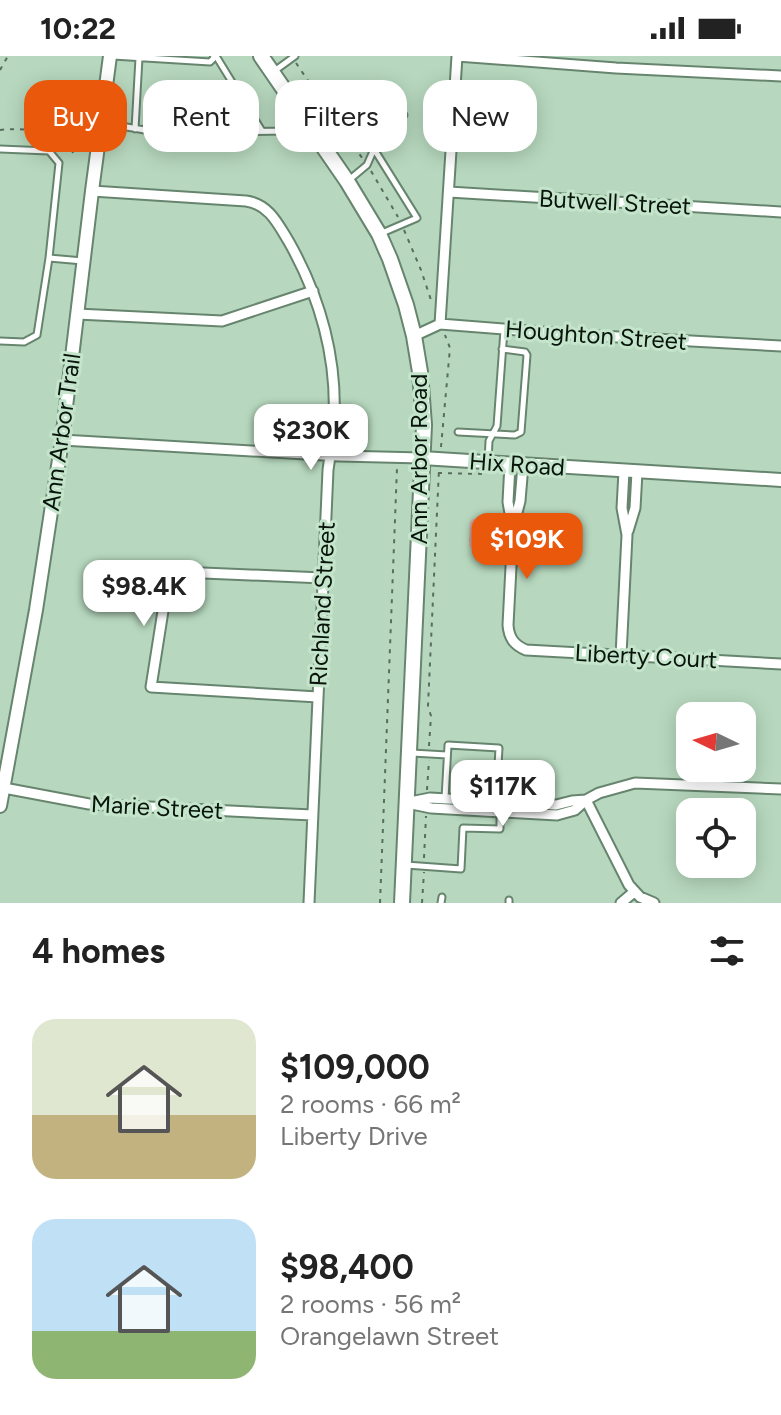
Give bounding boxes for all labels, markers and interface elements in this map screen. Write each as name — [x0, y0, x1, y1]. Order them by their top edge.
text: 10:22 — [40, 10, 116, 47]
chip: Buy — [24, 80, 127, 152]
chip: Rent — [143, 80, 259, 152]
chip: Filters — [275, 80, 407, 152]
chip: New — [423, 80, 537, 152]
street label: Butwell Street — [538, 184, 692, 220]
street label: Houghton Street — [504, 314, 688, 356]
street label: Ann Arbor Trail — [36, 351, 86, 513]
street label: Ann Arbor Road — [404, 374, 433, 544]
pin: $230K — [255, 404, 367, 472]
text: $230K — [272, 414, 350, 446]
street label: Hix Road — [468, 446, 566, 482]
pin: $109K — [471, 513, 583, 581]
street label: Richland Street — [303, 521, 341, 687]
text: $109K — [490, 523, 564, 555]
pin: $98.4K — [79, 560, 209, 628]
text: $98.4K — [101, 570, 187, 602]
street label: Liberty Court — [574, 638, 718, 674]
north arrow — [676, 702, 756, 782]
map controls — [676, 702, 756, 878]
pin: $117K — [447, 760, 559, 828]
text: $117K — [469, 770, 537, 802]
street label: Marie Street — [90, 789, 224, 825]
button: locate — [676, 798, 756, 878]
icon: filters — [705, 929, 749, 973]
text: 4 homes — [32, 931, 165, 972]
text: $109,000 — [280, 1047, 430, 1088]
icon: home — [96, 1051, 192, 1147]
text: 2 rooms · 66 m² — [280, 1088, 461, 1120]
text: Liberty Drive — [280, 1120, 428, 1152]
text: $98,400 — [280, 1247, 414, 1288]
icon: home — [96, 1251, 192, 1347]
text: 2 rooms · 56 m² — [280, 1288, 461, 1320]
text: Orangelawn Street — [280, 1320, 499, 1352]

